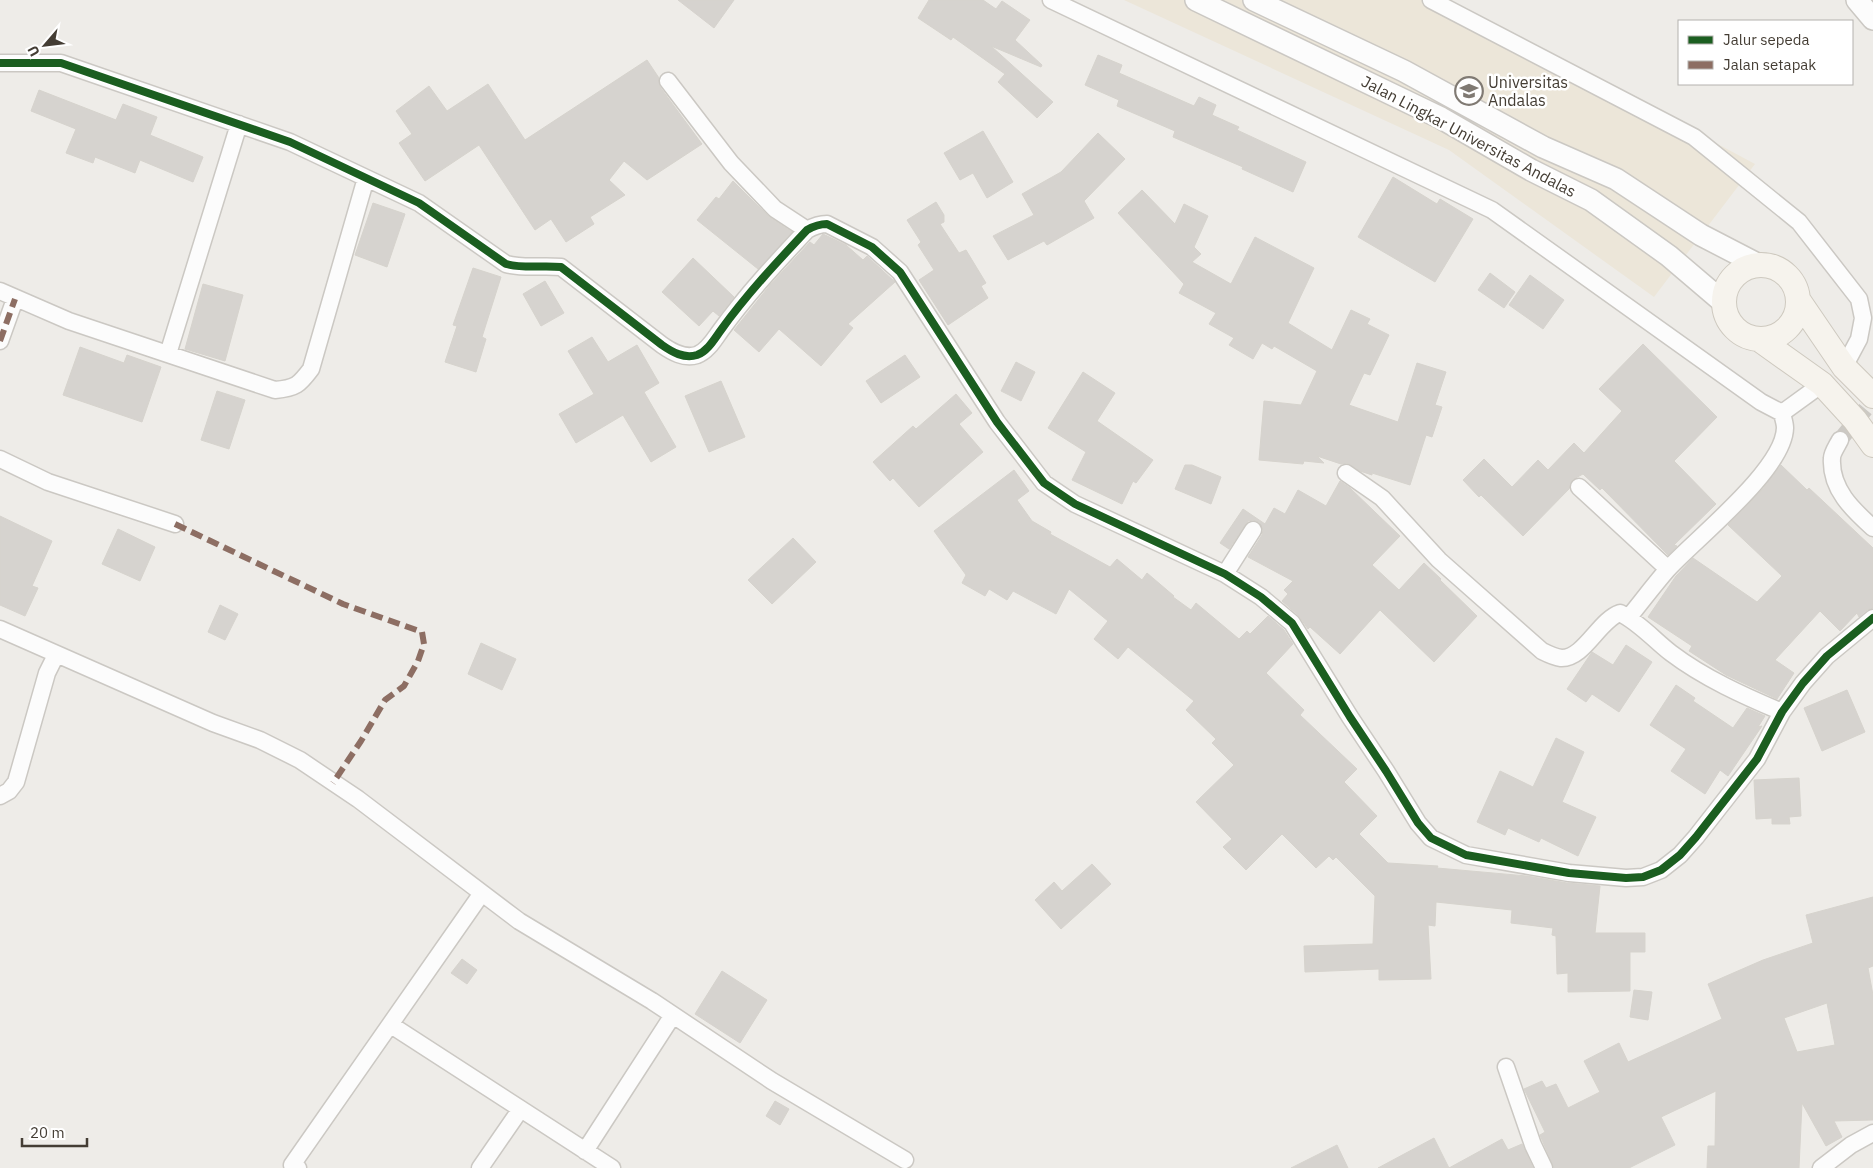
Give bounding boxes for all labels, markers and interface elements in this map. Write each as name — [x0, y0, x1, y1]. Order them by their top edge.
north arrow — [20, 20, 70, 70]
legend — [1678, 20, 1853, 85]
text: Jalur sepeda — [1723, 30, 1810, 49]
text: U — [23, 43, 44, 60]
text: Jalan setapak — [1723, 55, 1816, 74]
street label: Jalan Lingkar Universitas Andalas — [1358, 71, 1580, 201]
place label: Universitas Andalas — [1488, 72, 1568, 110]
school or university icon: Universitas Andalas — [1454, 76, 1484, 106]
scale bar — [22, 1116, 88, 1148]
text: 20 m — [30, 1123, 65, 1142]

